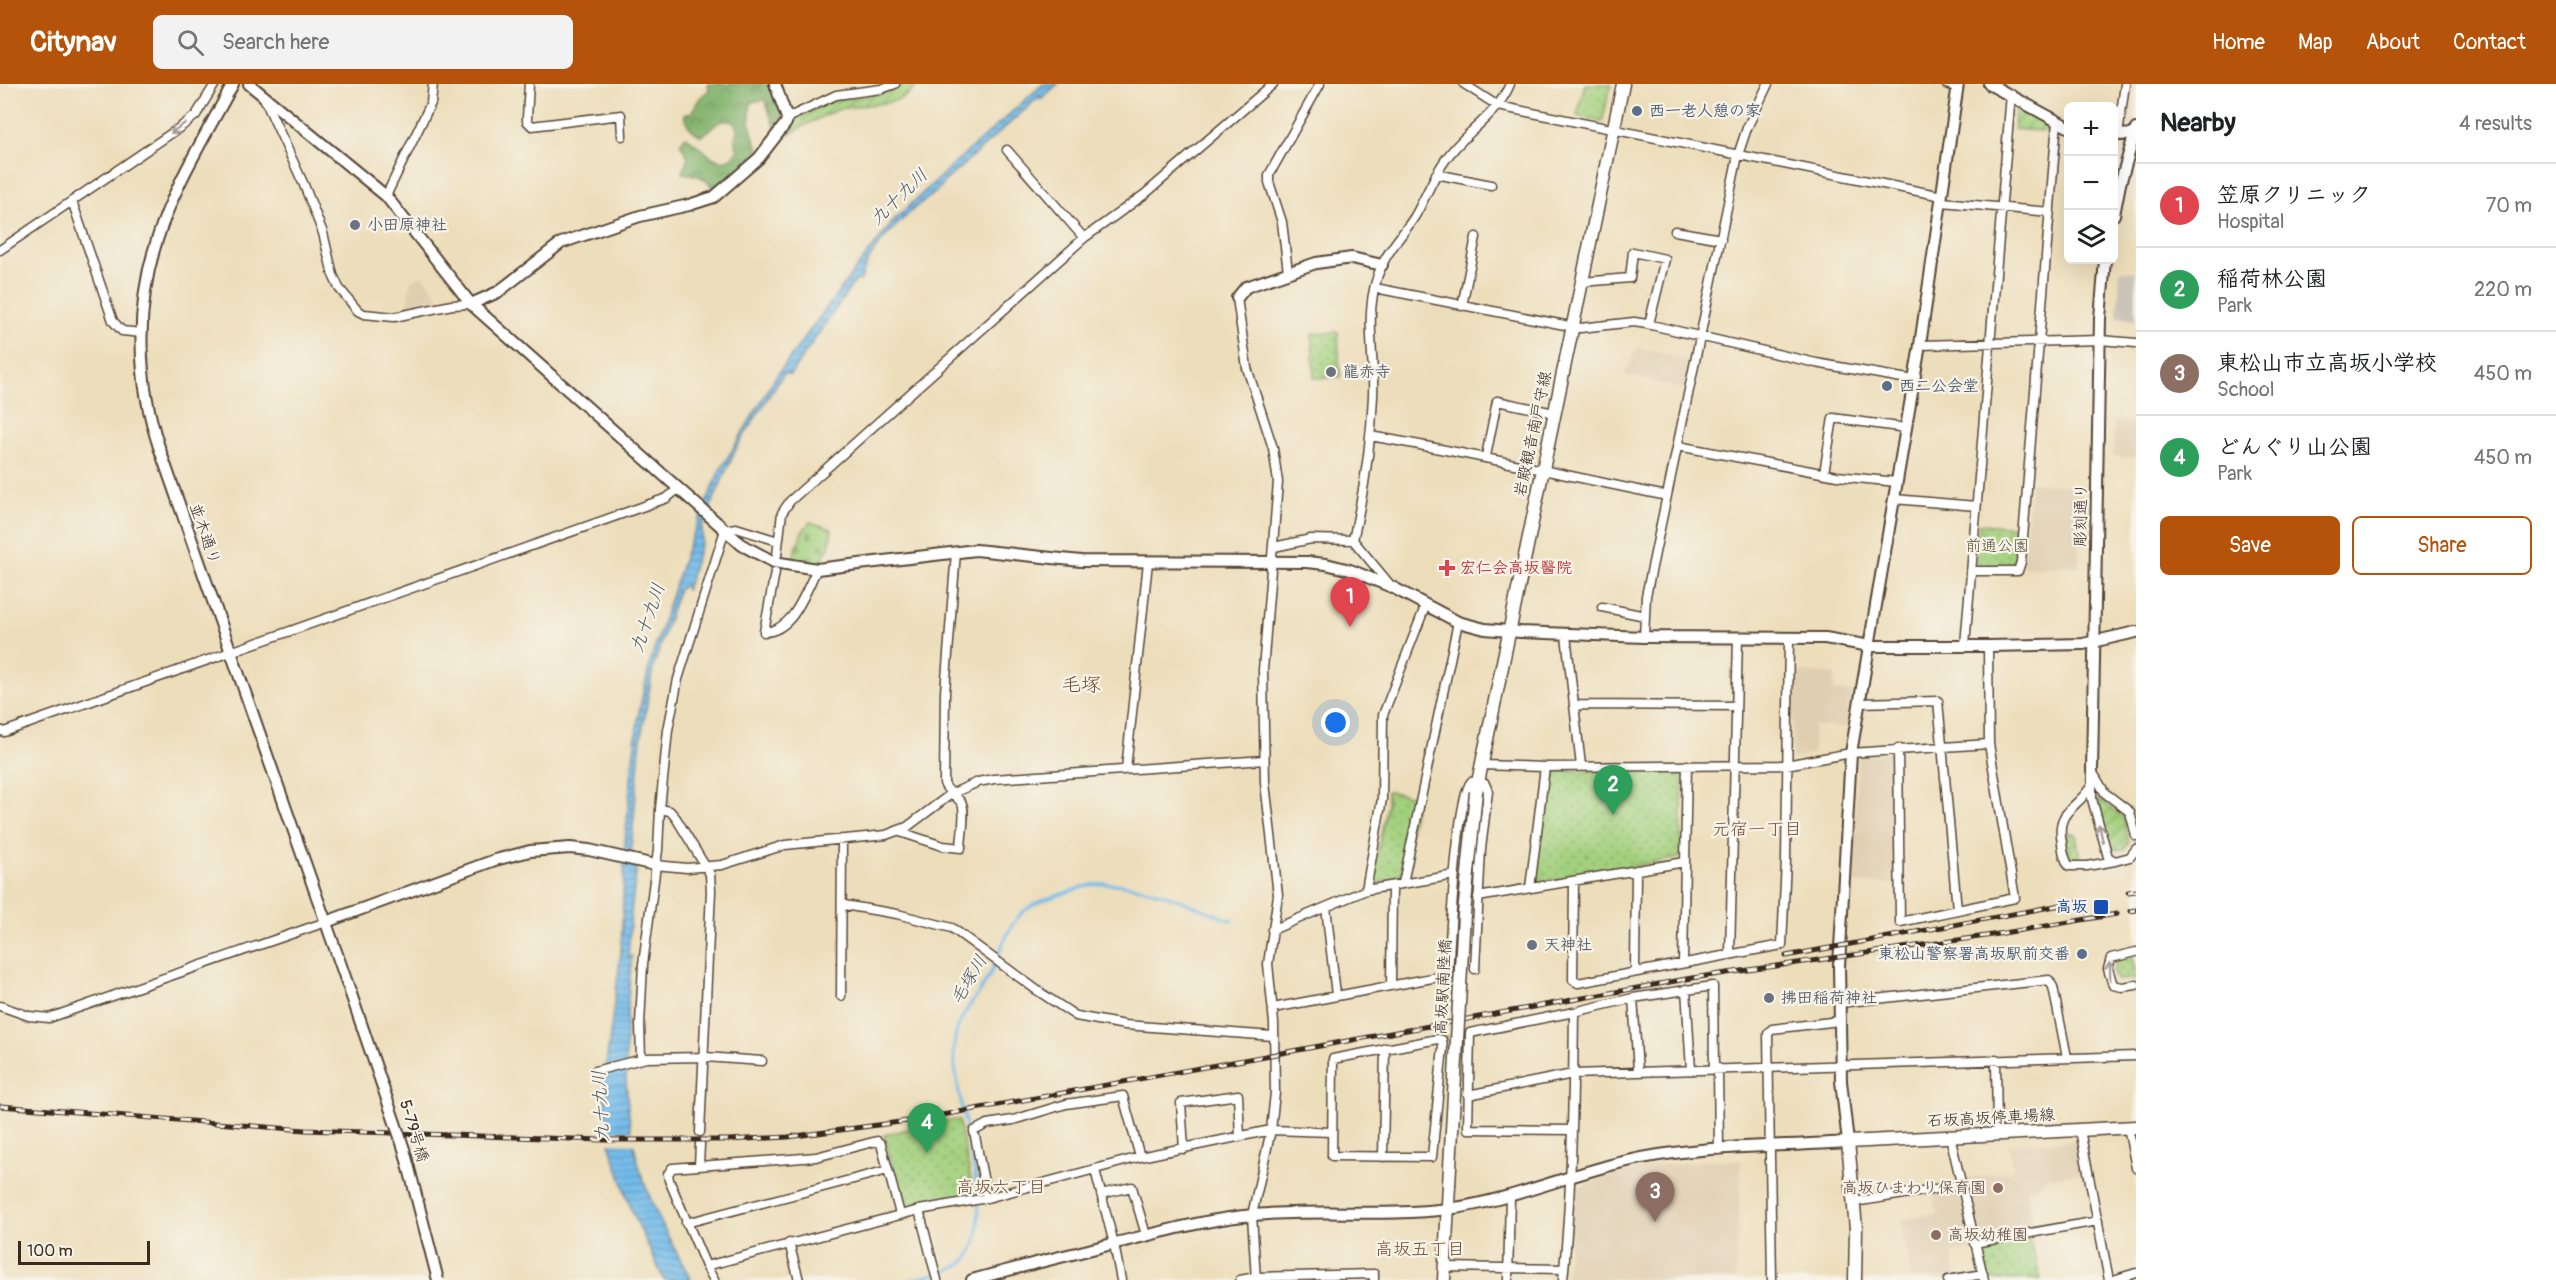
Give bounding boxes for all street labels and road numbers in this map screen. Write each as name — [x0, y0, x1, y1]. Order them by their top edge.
street label: 岩殿観音南戸守線 — [1510, 369, 1556, 499]
street label: 彫刻通り — [2070, 483, 2092, 547]
street label: 並木通り — [185, 500, 225, 568]
street label: 高坂駅南陸橋 — [1431, 939, 1455, 1035]
street label: 5-79号橋 — [395, 1097, 433, 1165]
street label: 石坂高坂停車場線 — [1927, 1105, 2055, 1131]

